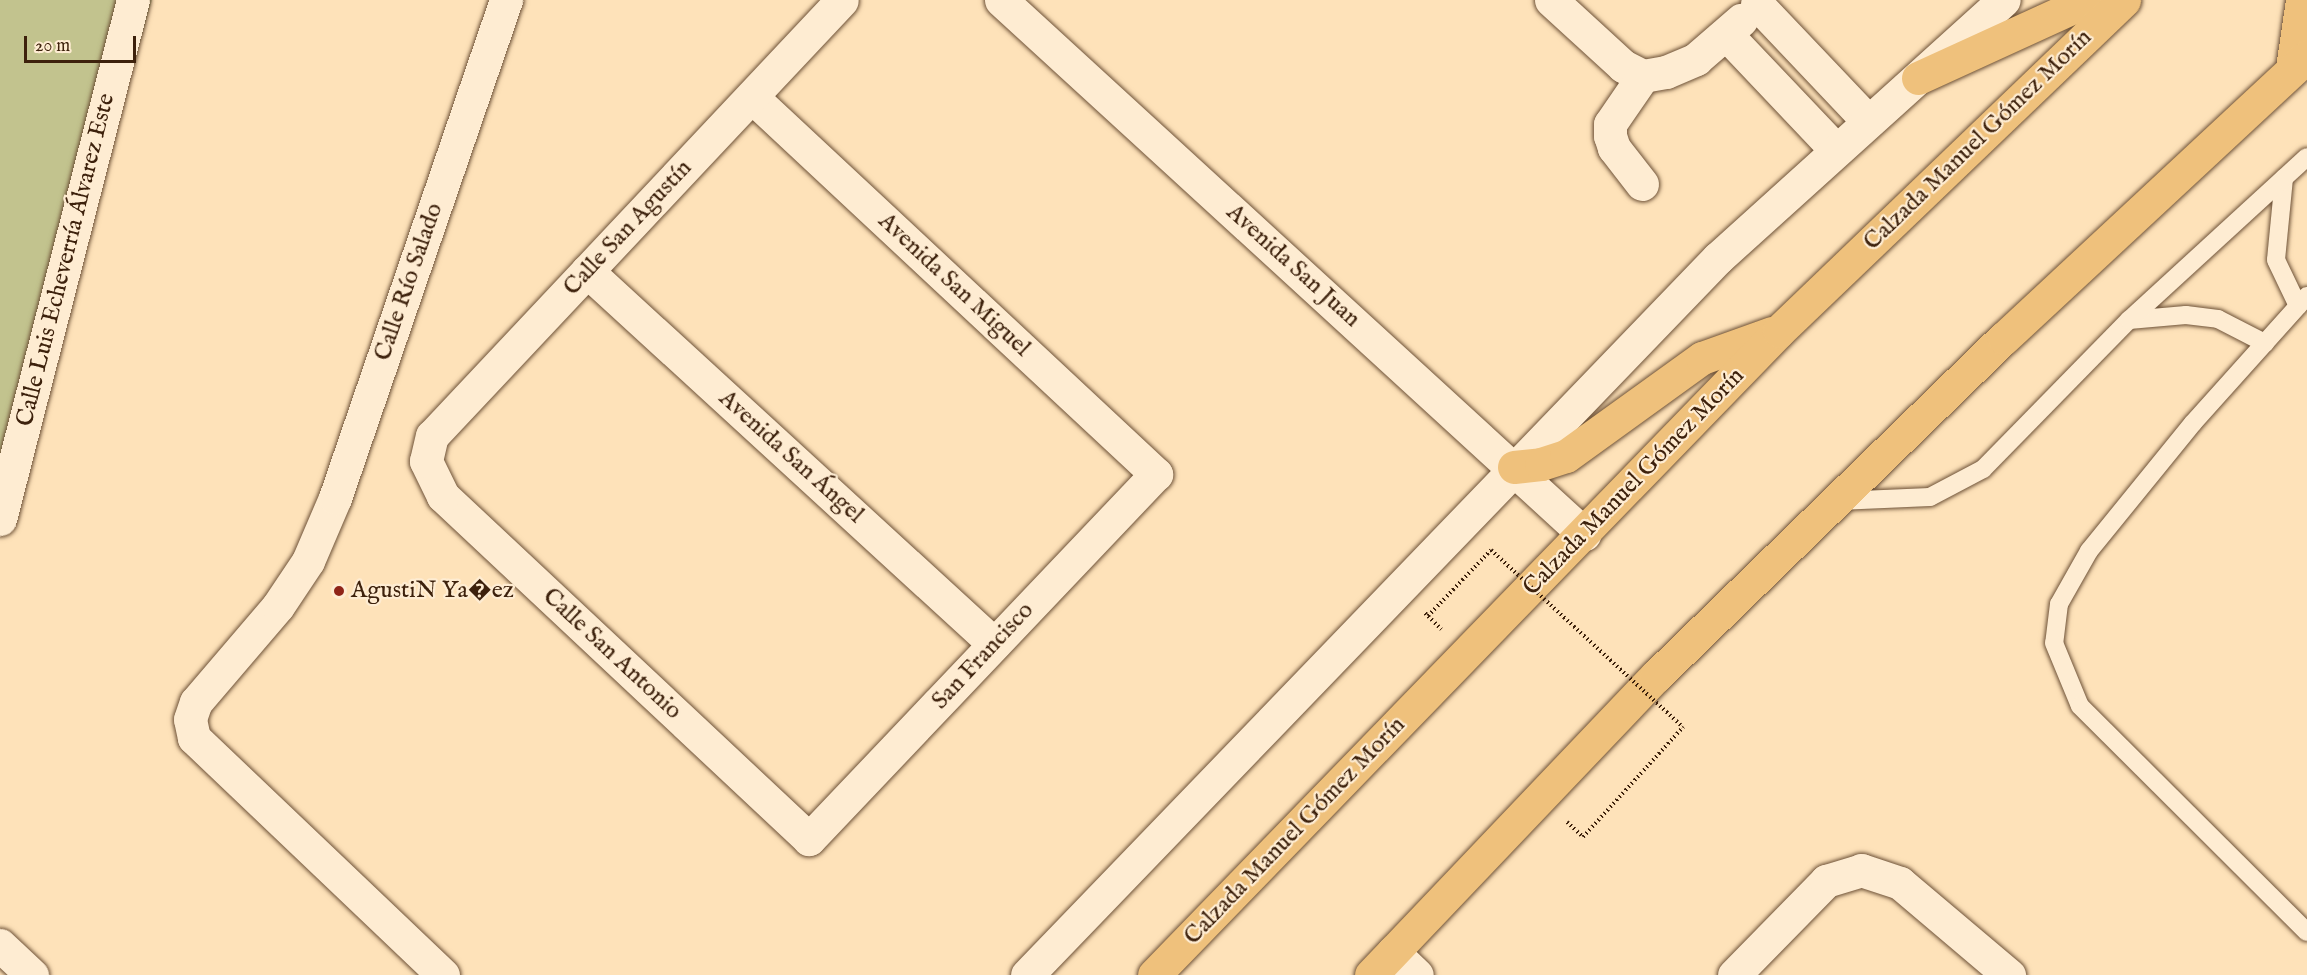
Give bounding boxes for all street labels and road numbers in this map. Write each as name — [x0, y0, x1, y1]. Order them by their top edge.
street label: Calzada Manuel Gómez Morín — [1858, 23, 2098, 257]
street label: Calle Luis Echeverría Álvarez Este — [11, 90, 121, 430]
street label: Calle San Agustín — [558, 154, 698, 302]
street label: Avenida San Juan — [1220, 198, 1366, 334]
street label: Calle Río Salado — [369, 199, 449, 365]
street label: Avenida San Miguel — [872, 207, 1036, 363]
street label: Calzada Manuel Gómez Morín — [1517, 362, 1751, 602]
street label: Avenida San Ángel — [713, 384, 869, 530]
street label: Calle San Antonio — [537, 582, 687, 726]
street label: San Francisco — [926, 596, 1040, 716]
street label: Calzada Manuel Gómez Morín — [1178, 711, 1412, 951]

